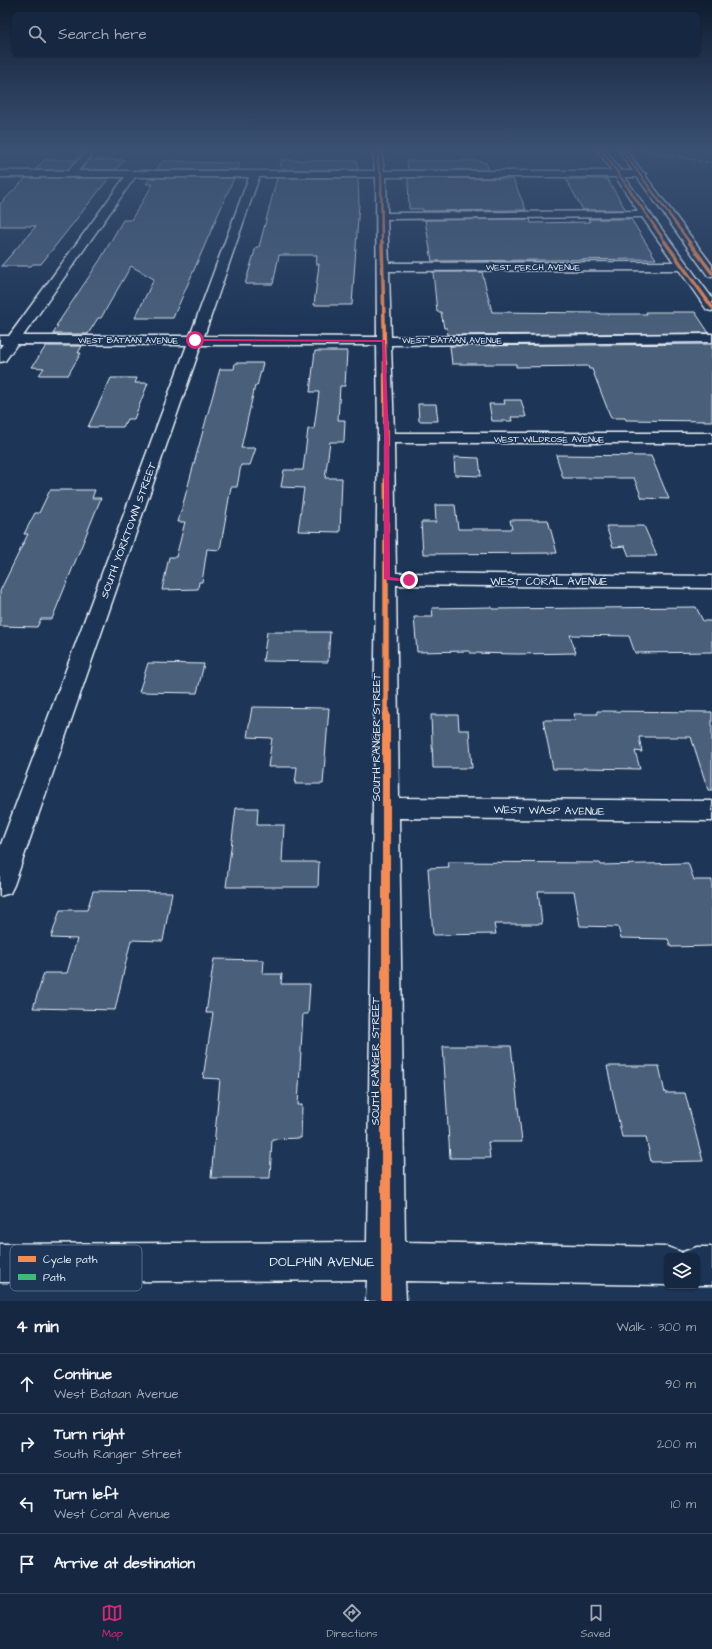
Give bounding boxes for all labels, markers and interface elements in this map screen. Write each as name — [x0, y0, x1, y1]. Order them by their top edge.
search box — [12, 12, 700, 56]
icon: search — [26, 23, 48, 45]
text: Search here — [58, 24, 147, 45]
street label: WEST PERCH AVENUE — [486, 261, 581, 274]
route start — [186, 331, 204, 349]
street label: WEST BATAAN AVENUE — [78, 334, 179, 347]
street label: WEST BATAAN AVENUE — [402, 334, 503, 347]
street label: WEST WILDROSE AVENUE — [494, 433, 605, 446]
street label: SOUTH YORKTOWN STREET — [97, 460, 160, 600]
route end — [400, 571, 418, 589]
street label: WEST CORAL AVENUE — [490, 574, 608, 589]
street label: SOUTH RANGER STREET — [369, 673, 384, 801]
street label: WEST WASP AVENUE — [493, 802, 605, 819]
street label: SOUTH RANGER STREET — [368, 997, 383, 1125]
legend — [10, 1245, 142, 1291]
text: Cycle path — [43, 1252, 98, 1268]
street label: DOLPHIN AVENUE — [270, 1253, 375, 1271]
map controls — [664, 1253, 700, 1289]
button: layers — [664, 1253, 700, 1289]
text: Path — [43, 1270, 66, 1285]
text: 4 min — [16, 1315, 59, 1339]
text: Walk · 300 m — [617, 1318, 696, 1336]
text: Continue — [54, 1364, 112, 1385]
icon: ahead — [16, 1373, 38, 1395]
text: 90 m — [665, 1375, 696, 1393]
text: West Bataan Avenue — [54, 1385, 179, 1403]
text: Turn right — [54, 1424, 125, 1445]
icon: right — [16, 1433, 38, 1455]
text: 200 m — [657, 1435, 696, 1453]
text: South Ranger Street — [54, 1445, 182, 1463]
text: Turn left — [54, 1484, 118, 1505]
icon: left — [16, 1493, 38, 1515]
text: 10 m — [671, 1495, 696, 1513]
text: West Coral Avenue — [54, 1505, 170, 1523]
icon: arrive — [16, 1553, 38, 1575]
text: Arrive at destination — [54, 1553, 195, 1574]
tab: Map — [101, 1602, 123, 1641]
tab: Directions — [326, 1602, 378, 1641]
tab: Saved — [581, 1602, 611, 1641]

